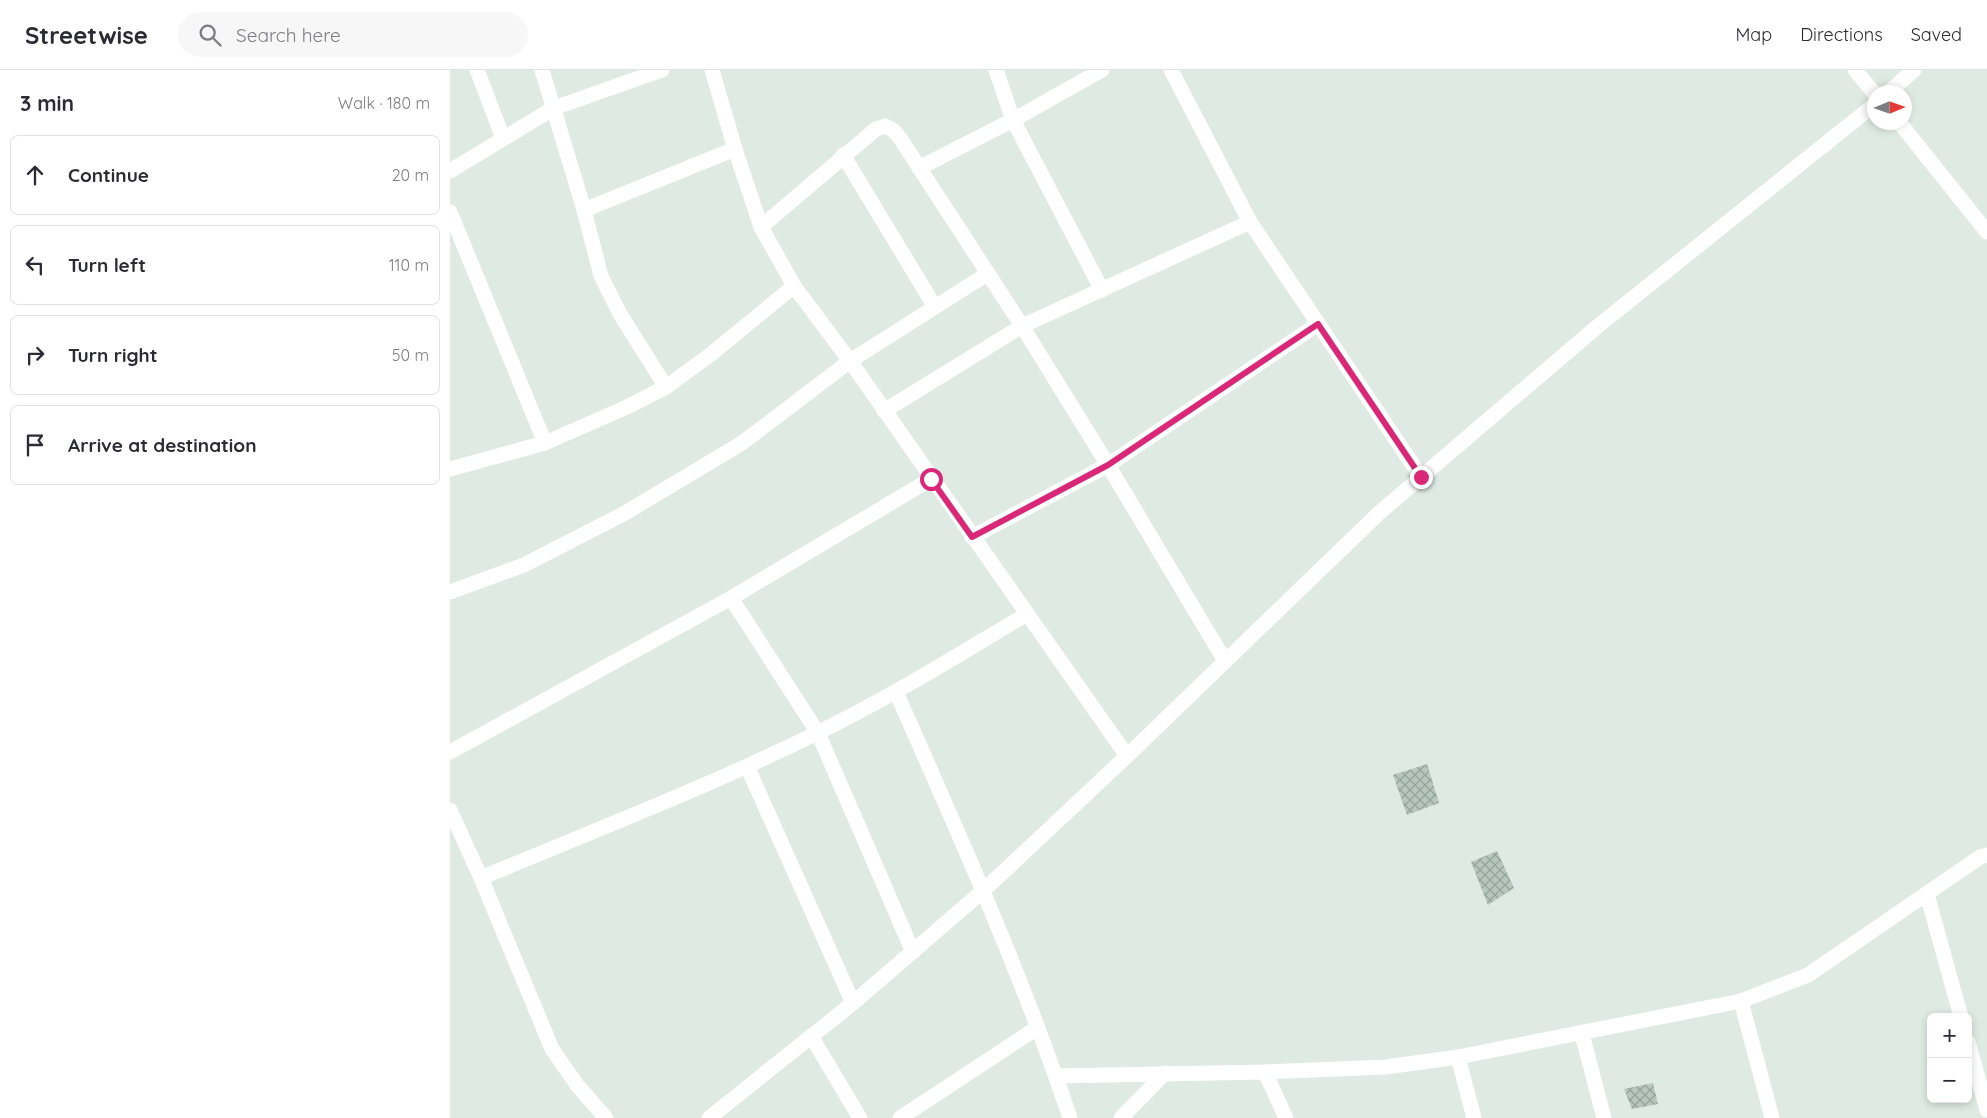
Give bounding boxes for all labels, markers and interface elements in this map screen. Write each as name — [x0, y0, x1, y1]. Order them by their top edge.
search box — [178, 12, 528, 57]
text: Streetwise — [25, 20, 148, 50]
icon: search — [196, 21, 224, 49]
text: Search here — [236, 23, 341, 47]
text: Map — [1735, 23, 1772, 46]
text: Directions — [1800, 23, 1883, 46]
text: Saved — [1911, 23, 1962, 46]
north arrow — [1867, 85, 1912, 130]
text: 3 min — [20, 90, 74, 116]
text: Walk · 180 m — [338, 93, 430, 113]
icon: ahead — [21, 161, 49, 189]
text: Continue — [68, 163, 149, 187]
text: 20 m — [392, 165, 429, 185]
icon: left — [21, 251, 49, 279]
text: Turn left — [68, 253, 146, 277]
text: 110 m — [389, 255, 429, 275]
icon: right — [21, 341, 49, 369]
text: Turn right — [68, 343, 157, 367]
text: 50 m — [392, 345, 429, 365]
icon: arrive — [21, 431, 49, 459]
text: Arrive at destination — [68, 433, 257, 457]
route end — [1410, 466, 1433, 489]
route start — [920, 468, 943, 491]
map controls — [1927, 1013, 1972, 1103]
button: + — [1927, 1013, 1972, 1058]
button: − — [1927, 1058, 1972, 1103]

